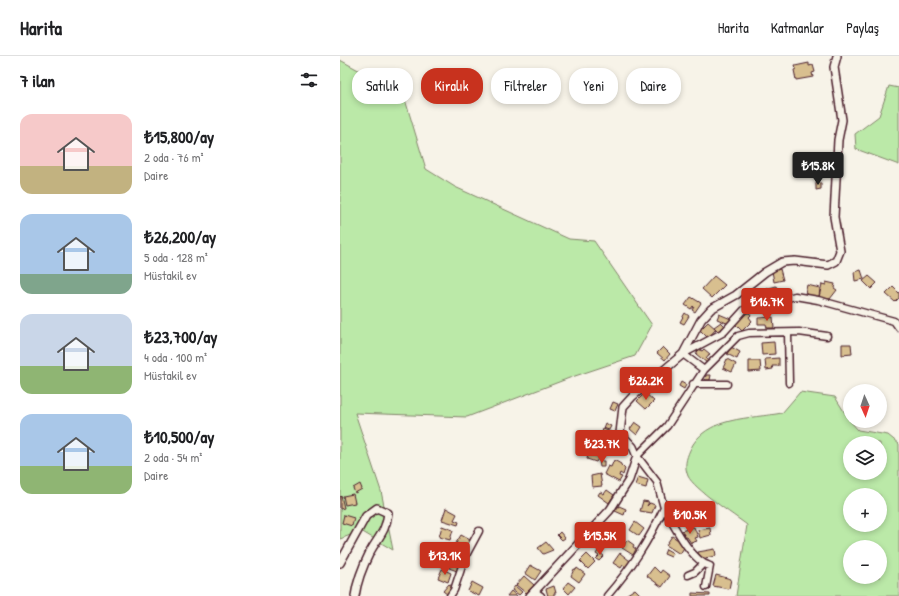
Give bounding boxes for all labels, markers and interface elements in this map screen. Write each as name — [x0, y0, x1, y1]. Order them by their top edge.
text: Harita — [20, 15, 62, 41]
text: Harita — [718, 18, 749, 37]
text: Katmanlar — [771, 18, 824, 37]
text: Paylaş — [846, 18, 879, 37]
chip: Satılık — [352, 68, 413, 104]
chip: Kiralık — [421, 68, 483, 104]
chip: Filtreler — [491, 68, 561, 104]
chip: Yeni — [569, 68, 618, 104]
chip: Daire — [626, 68, 681, 104]
text: 7 ilan — [20, 69, 55, 92]
icon: filters — [298, 69, 320, 91]
text: ₺15,800/ay — [144, 125, 214, 148]
icon: home — [52, 130, 100, 178]
text: 2 oda · 76 m² — [144, 148, 204, 166]
pin: ₺15.8K — [785, 152, 851, 186]
text: ₺15.8K — [802, 156, 834, 174]
text: Daire — [144, 166, 168, 184]
text: ₺26,200/ay — [144, 225, 216, 248]
icon: home — [52, 230, 100, 278]
text: 5 oda · 128 m² — [144, 248, 208, 266]
text: Müstakil ev — [144, 266, 197, 284]
pin: ₺16.7K — [734, 288, 800, 322]
text: ₺16.7K — [750, 292, 784, 310]
text: ₺23,700/ay — [144, 325, 217, 348]
icon: home — [52, 330, 100, 378]
text: 4 oda · 100 m² — [144, 348, 207, 366]
text: Müstakil ev — [144, 366, 197, 384]
pin: ₺26.2K — [613, 367, 679, 401]
text: ₺26.2K — [629, 371, 663, 389]
north arrow — [843, 384, 887, 428]
map controls — [843, 384, 887, 584]
text: ₺10,500/ay — [144, 425, 214, 448]
icon: home — [52, 430, 100, 478]
pin: ₺23.7K — [569, 430, 635, 464]
text: ₺23.7K — [584, 434, 620, 452]
button: layers — [843, 436, 887, 480]
text: 2 oda · 54 m² — [144, 448, 202, 466]
text: Daire — [144, 466, 168, 484]
button: + — [843, 488, 887, 532]
pin: ₺10.5K — [657, 501, 723, 535]
text: ₺10.5K — [673, 505, 707, 523]
pin: ₺15.5K — [567, 522, 633, 556]
text: ₺15.5K — [584, 526, 616, 544]
button: − — [843, 540, 887, 584]
pin: ₺13.1K — [412, 542, 478, 576]
text: ₺13.1K — [429, 546, 461, 564]

